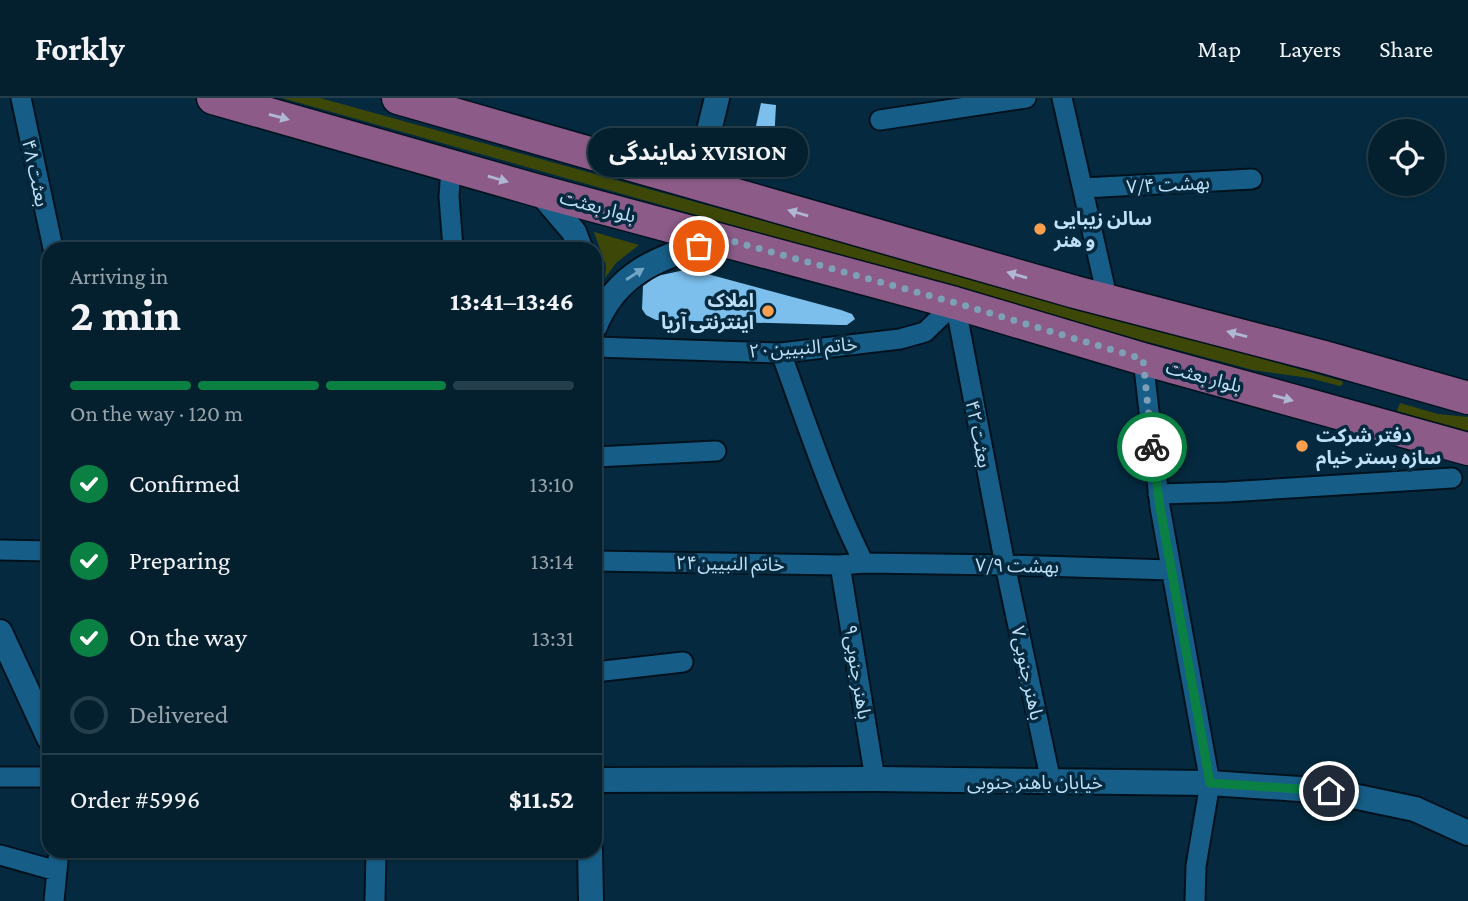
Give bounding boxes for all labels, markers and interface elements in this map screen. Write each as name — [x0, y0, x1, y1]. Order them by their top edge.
text: Forkly — [35, 30, 125, 67]
text: Map — [1197, 35, 1241, 62]
text: Layers — [1279, 35, 1341, 62]
text: Share — [1379, 35, 1433, 62]
one-way arrow — [269, 112, 290, 122]
map controls — [1368, 119, 1445, 196]
button: locate — [1368, 119, 1445, 196]
callout: نمایندگی XVISION — [589, 127, 809, 176]
street label: بعثت ۴۸ — [18, 138, 53, 209]
text: نمایندگی XVISION — [609, 139, 787, 165]
street label: بهشت ۷/۴ — [1126, 172, 1210, 197]
one-way arrow — [487, 174, 508, 184]
street label: بلوار بعثت — [557, 186, 638, 228]
one-way arrow — [788, 208, 809, 218]
place label: سالن زیبایی و هنر — [1053, 208, 1152, 252]
pin — [669, 216, 729, 276]
marker: سالن زیبایی و هنر — [1032, 221, 1048, 237]
icon: bag — [680, 227, 718, 265]
text: Arriving in — [70, 263, 168, 289]
one-way arrow — [626, 267, 645, 280]
one-way arrow — [1006, 269, 1028, 280]
text: 13:41–13:46 — [450, 287, 574, 316]
text: 2 min — [70, 289, 181, 340]
place label: املاک اینترنتی آریا — [661, 290, 754, 334]
marker: املاک اینترنتی آریا — [760, 303, 776, 319]
one-way arrow — [1226, 328, 1248, 339]
street label: خاتم النبیین۲۰ — [748, 333, 858, 366]
street label: بلوار بعثت — [1163, 356, 1244, 398]
one-way arrow — [1273, 393, 1294, 403]
street label: بعثت ۴۲ — [962, 399, 995, 470]
text: On the way · 120 m — [70, 400, 243, 426]
courier — [1117, 412, 1187, 482]
place label: دفتر شرکت سازه بستر خیام — [1316, 425, 1441, 472]
icon: bike — [1133, 428, 1171, 466]
marker: دفتر شرکت سازه بستر خیام — [1294, 438, 1310, 454]
icon: check — [70, 465, 108, 503]
text: Confirmed — [129, 469, 240, 498]
text: 13:10 — [530, 471, 574, 497]
icon: check — [70, 542, 108, 580]
text: Preparing — [129, 546, 230, 575]
text: 13:14 — [531, 548, 574, 574]
street label: خاتم النبیین۲۴ — [675, 552, 785, 579]
street label: بهشت ۷/۹ — [975, 554, 1059, 577]
icon: check — [70, 619, 108, 657]
text: On the way — [129, 623, 247, 652]
street label: باهنر جنوبی۹ — [839, 623, 875, 721]
street label: باهنر جنوبی۷ — [1006, 624, 1048, 722]
text: 13:31 — [532, 625, 574, 651]
text: Delivered — [129, 700, 228, 729]
pin — [1299, 761, 1359, 821]
street label: خیابان باهنر جنوبی — [967, 772, 1103, 794]
icon: home — [1310, 772, 1348, 810]
text: Order #5996 — [70, 785, 200, 814]
text: $11.52 — [509, 785, 574, 814]

